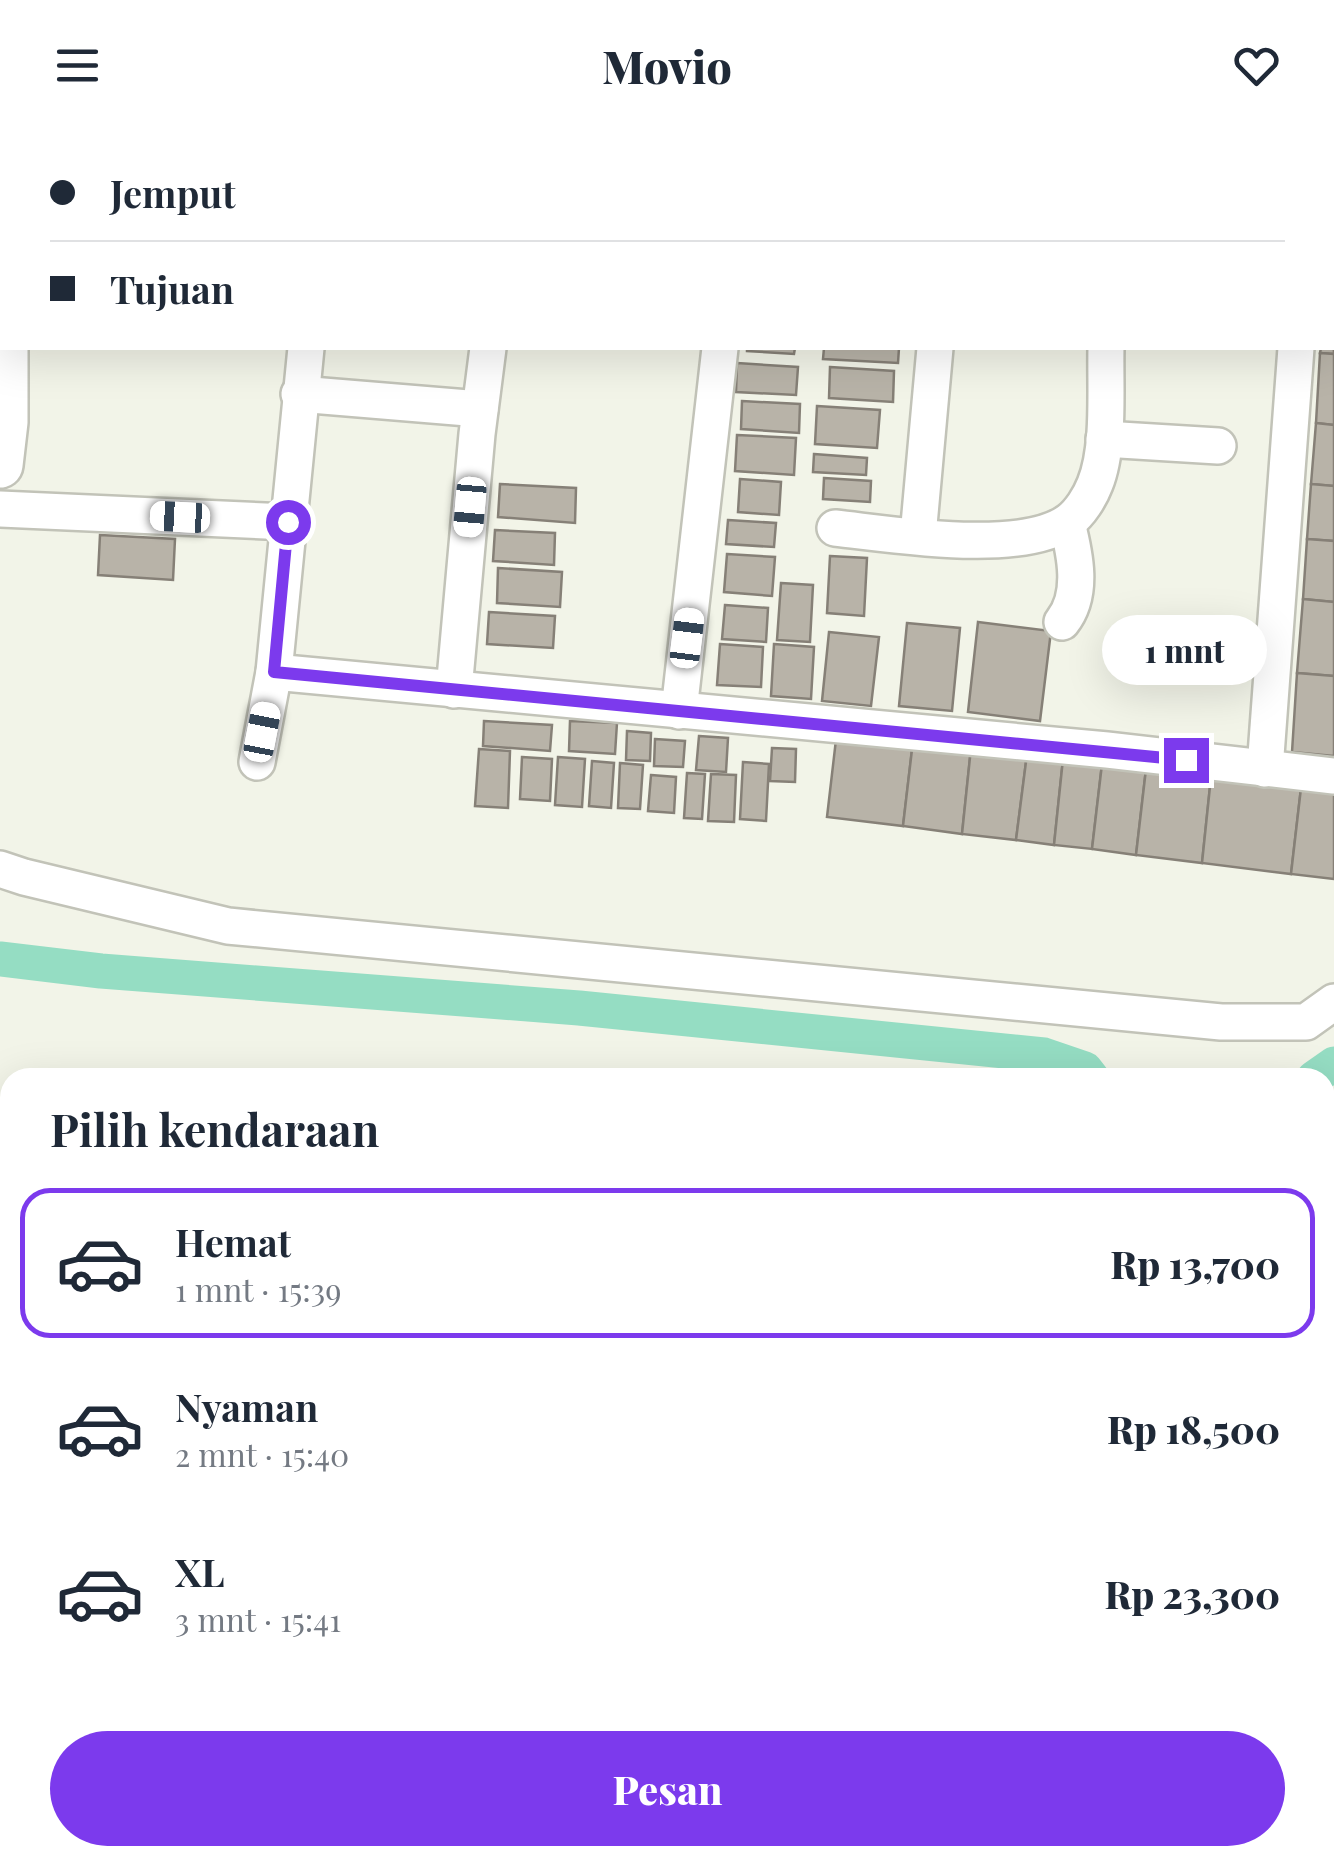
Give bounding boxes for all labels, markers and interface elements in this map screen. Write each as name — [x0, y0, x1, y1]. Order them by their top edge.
text: Movio — [602, 35, 732, 95]
icon: menu — [50, 38, 105, 93]
icon: heart — [1229, 38, 1284, 93]
text: Jemput — [110, 167, 236, 218]
text: Tujuan — [110, 263, 234, 314]
car — [452, 476, 488, 538]
car — [149, 500, 211, 534]
route start — [266, 500, 311, 545]
car — [668, 606, 706, 670]
callout: 1 mnt — [1104, 615, 1268, 685]
text: 1 mnt — [1145, 628, 1224, 671]
car — [242, 700, 282, 764]
route end — [1164, 738, 1209, 783]
text: Pilih kendaraan — [50, 1098, 379, 1158]
text: Hemat — [175, 1216, 291, 1267]
icon: car — [55, 1218, 145, 1308]
text: Rp 13,700 — [1110, 1238, 1280, 1289]
text: 1 mnt · 15:39 — [175, 1267, 341, 1310]
text: Nyaman — [175, 1381, 318, 1432]
icon: car — [55, 1383, 145, 1473]
text: Rp 18,500 — [1107, 1403, 1280, 1454]
text: 2 mnt · 15:40 — [175, 1432, 349, 1475]
text: XL — [175, 1546, 224, 1597]
icon: car — [55, 1548, 145, 1638]
text: Rp 23,300 — [1104, 1568, 1280, 1619]
text: 3 mnt · 15:41 — [175, 1597, 341, 1640]
button: Pesan — [50, 1731, 1285, 1846]

